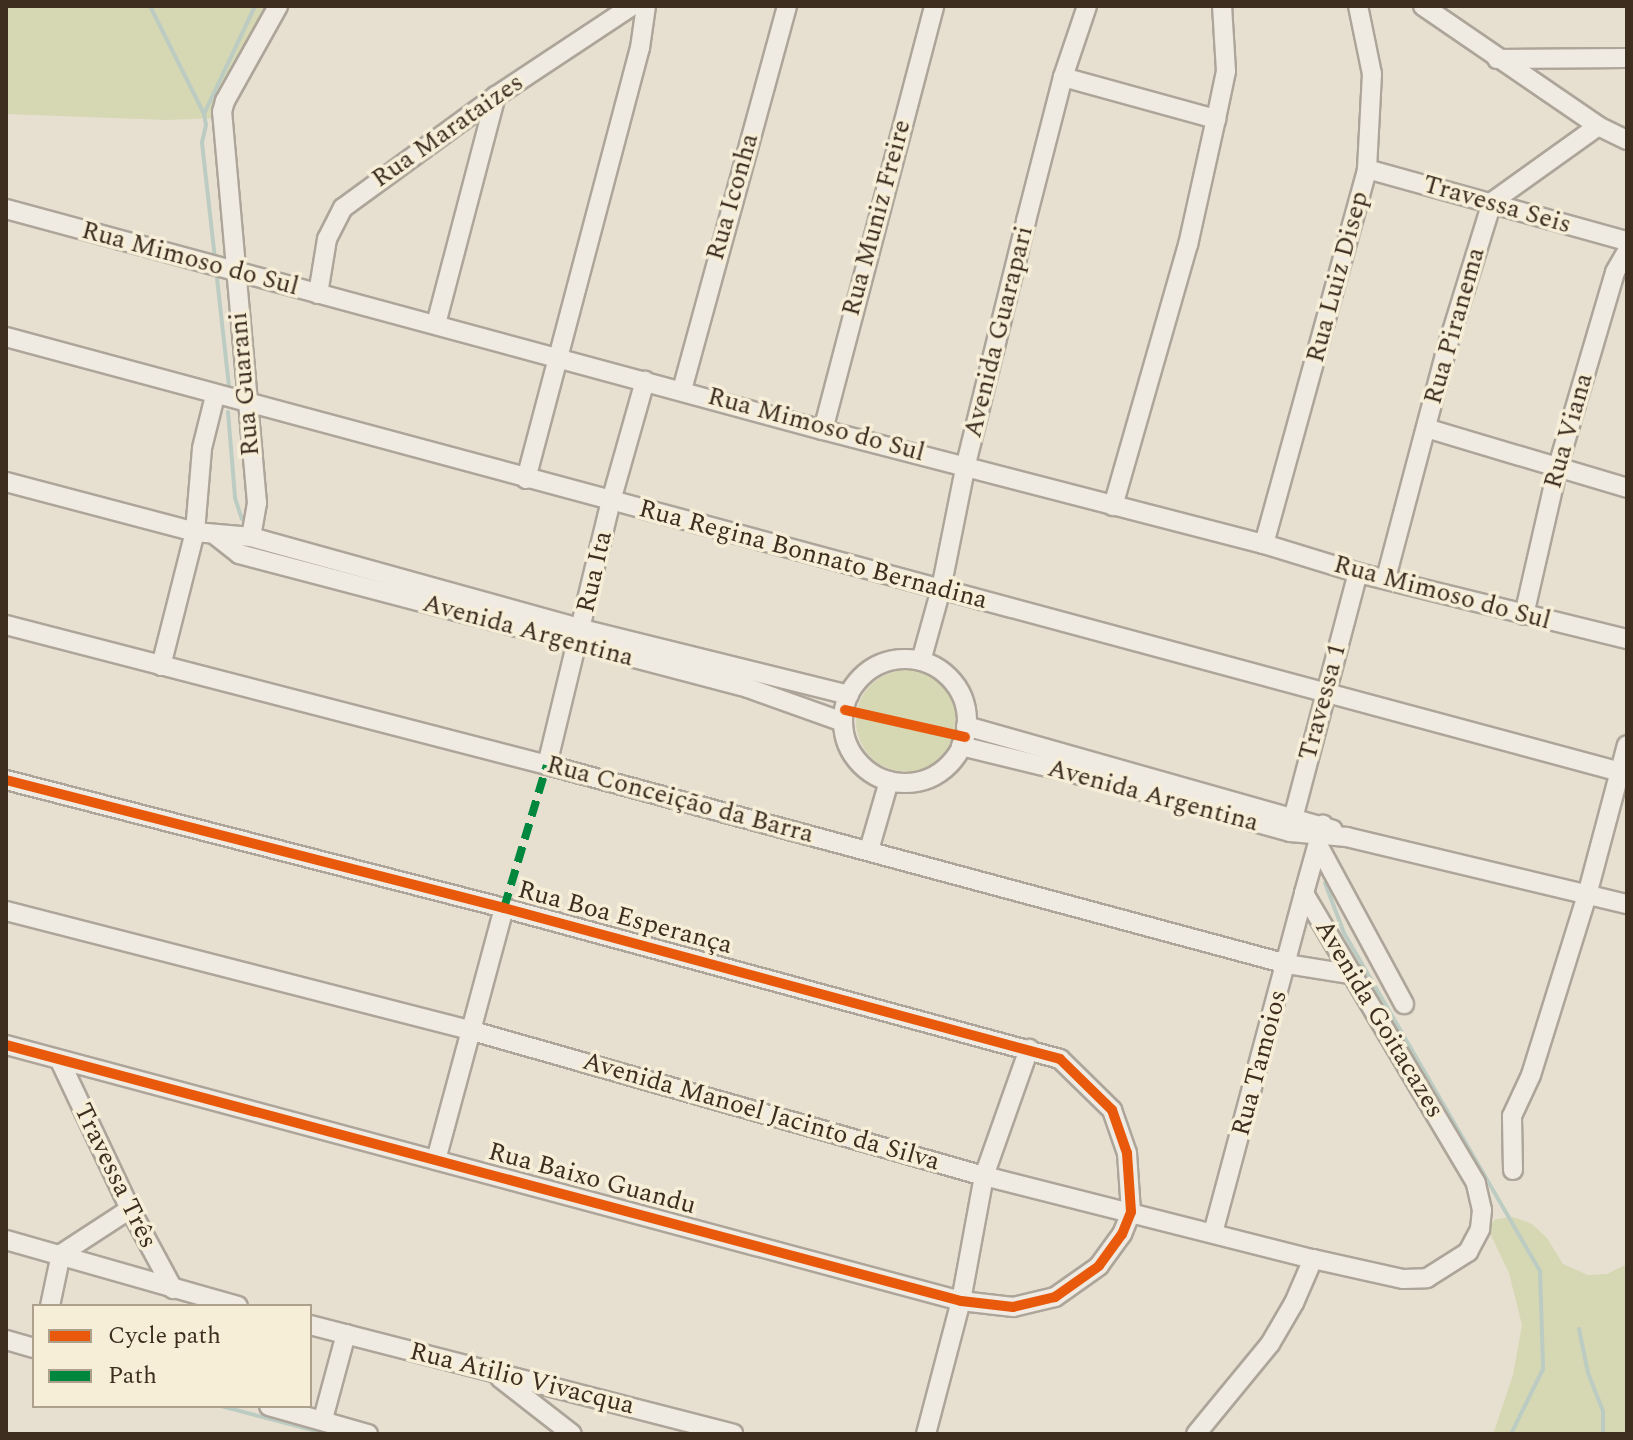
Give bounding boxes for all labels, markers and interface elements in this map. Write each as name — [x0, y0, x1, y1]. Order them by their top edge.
street label: Rua Marataizes — [366, 67, 530, 195]
street label: Rua Muniz Freire — [836, 116, 918, 320]
street label: Rua Iconha — [700, 130, 766, 264]
street label: Travessa Seis — [1419, 169, 1575, 241]
street label: Rua Luiz Disep — [1300, 188, 1376, 366]
street label: Rua Mimoso do Sul — [78, 215, 302, 303]
street label: Avenida Guarapari — [958, 223, 1040, 441]
street label: Rua Piranema — [1418, 244, 1492, 408]
street label: Rua Guarani — [223, 311, 267, 457]
street label: Rua Viana — [1538, 370, 1600, 492]
street label: Rua Mimoso do Sul — [704, 381, 928, 469]
street label: Rua Regina Bonnato Bernadina — [635, 493, 991, 617]
street label: Rua Ita — [570, 528, 620, 616]
street label: Rua Mimoso do Sul — [1330, 549, 1554, 637]
street label: Avenida Argentina — [419, 588, 637, 674]
street label: Travessa 1 — [1292, 640, 1354, 764]
street label: Rua Conceição da Barra — [543, 749, 817, 851]
street label: Avenida Argentina — [1044, 753, 1262, 839]
street label: Rua Boa Esperança — [514, 874, 736, 962]
street label: Avenida Goitacazes — [1308, 914, 1450, 1124]
street label: Rua Tamoios — [1226, 987, 1294, 1139]
street label: Avenida Manoel Jacinto da Silva — [579, 1046, 943, 1178]
street label: Travessa Três — [66, 1098, 164, 1254]
street label: Rua Baixo Guandu — [485, 1136, 699, 1222]
legend — [32, 1304, 312, 1408]
text: Cycle path — [108, 1318, 221, 1354]
street label: Rua Atilio Vivacqua — [407, 1336, 637, 1422]
text: Path — [108, 1358, 157, 1394]

